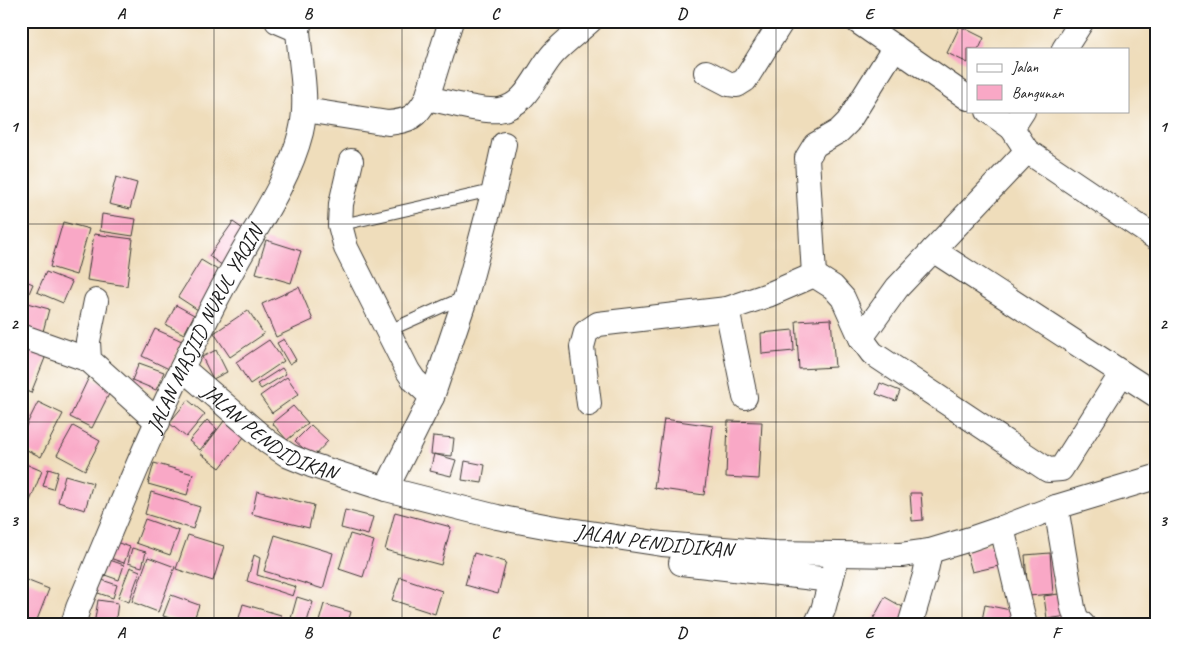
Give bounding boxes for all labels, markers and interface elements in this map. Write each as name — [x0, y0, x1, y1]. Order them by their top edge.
text: A — [117, 4, 127, 24]
text: B — [304, 4, 314, 24]
text: C — [491, 4, 501, 24]
text: D — [677, 4, 688, 24]
text: E — [865, 4, 876, 24]
text: F — [1052, 4, 1063, 24]
legend — [967, 48, 1130, 112]
text: Jalan — [1011, 58, 1039, 77]
text: Bangunan — [1012, 84, 1065, 103]
text: 1 — [10, 117, 19, 137]
text: 1 — [1159, 117, 1168, 137]
street label: JALAN MASJID NURUL YAQIN — [140, 218, 270, 438]
text: 2 — [10, 314, 19, 334]
text: 2 — [1159, 314, 1168, 334]
street label: JALAN PENDIDIKAN — [196, 378, 343, 486]
text: 3 — [10, 511, 19, 531]
text: 3 — [1159, 511, 1168, 531]
street label: JALAN PENDIDIKAN — [573, 518, 737, 563]
text: A — [117, 623, 127, 643]
text: B — [304, 623, 314, 643]
text: C — [491, 623, 501, 643]
text: D — [677, 623, 688, 643]
text: E — [865, 623, 876, 643]
text: F — [1052, 623, 1063, 643]

